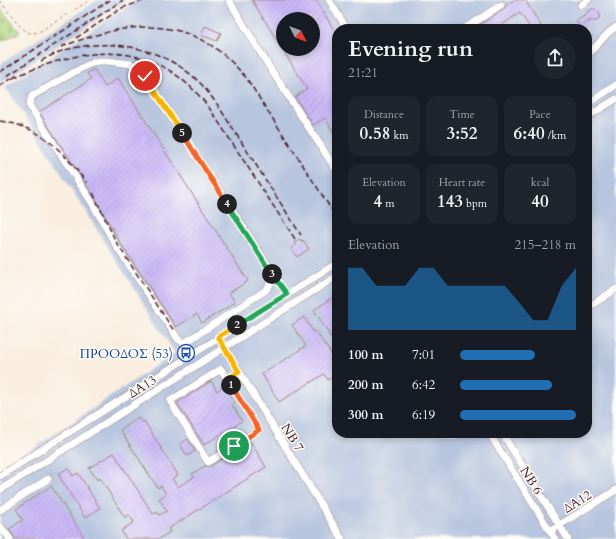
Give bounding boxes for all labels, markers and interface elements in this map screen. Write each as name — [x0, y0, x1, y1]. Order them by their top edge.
north arrow — [276, 12, 320, 56]
map controls — [276, 12, 320, 56]
text: Evening run — [348, 34, 473, 64]
button: share — [534, 37, 576, 79]
pin — [128, 59, 162, 93]
text: 21:21 — [348, 64, 378, 82]
icon: check — [134, 65, 156, 87]
text: Distance — [364, 107, 404, 122]
text: Time — [449, 107, 475, 122]
text: Pace — [529, 107, 551, 122]
text: 0.58 — [359, 122, 390, 145]
text: 3:52 — [446, 122, 478, 145]
text: 6:40 — [514, 122, 545, 145]
pin: 5 — [172, 123, 192, 143]
text: 5 — [179, 125, 185, 140]
text: km — [390, 128, 409, 143]
text: /km — [545, 128, 566, 143]
text: Elevation — [362, 175, 406, 190]
text: Heart rate — [439, 175, 485, 190]
text: kcal — [531, 175, 549, 190]
text: 4 — [374, 190, 382, 213]
text: 143 — [437, 190, 463, 213]
text: 40 — [531, 190, 549, 213]
pin: 4 — [217, 194, 237, 214]
text: 4 — [224, 196, 230, 211]
text: m — [382, 196, 394, 211]
text: bpm — [463, 196, 487, 211]
text: Elevation — [348, 236, 400, 254]
text: 215–218 m — [514, 236, 576, 254]
pin: 3 — [262, 264, 282, 284]
text: 3 — [269, 266, 275, 281]
pin: 2 — [227, 315, 247, 335]
text: 2 — [234, 317, 240, 332]
bus stop icon: ΠΡΟΟΔΟΣ (53) — [176, 343, 196, 363]
place label: ΠΡΟΟΔΟΣ (53) — [80, 345, 173, 363]
text: 100 m — [348, 346, 383, 364]
text: 7:01 — [412, 346, 435, 364]
street label: ΔΑ13 — [125, 371, 160, 402]
pin: 1 — [221, 375, 241, 395]
text: 200 m — [348, 376, 383, 394]
text: 6:42 — [412, 376, 435, 394]
text: 1 — [228, 377, 234, 392]
text: 300 m — [348, 406, 383, 424]
text: 6:19 — [412, 406, 435, 424]
street label: ΝΒ 7 — [277, 420, 308, 455]
pin — [217, 429, 251, 463]
icon: arrive — [223, 435, 245, 457]
street label: ΝΒ 6 — [516, 463, 547, 498]
street label: ΔΑ12 — [560, 486, 595, 517]

